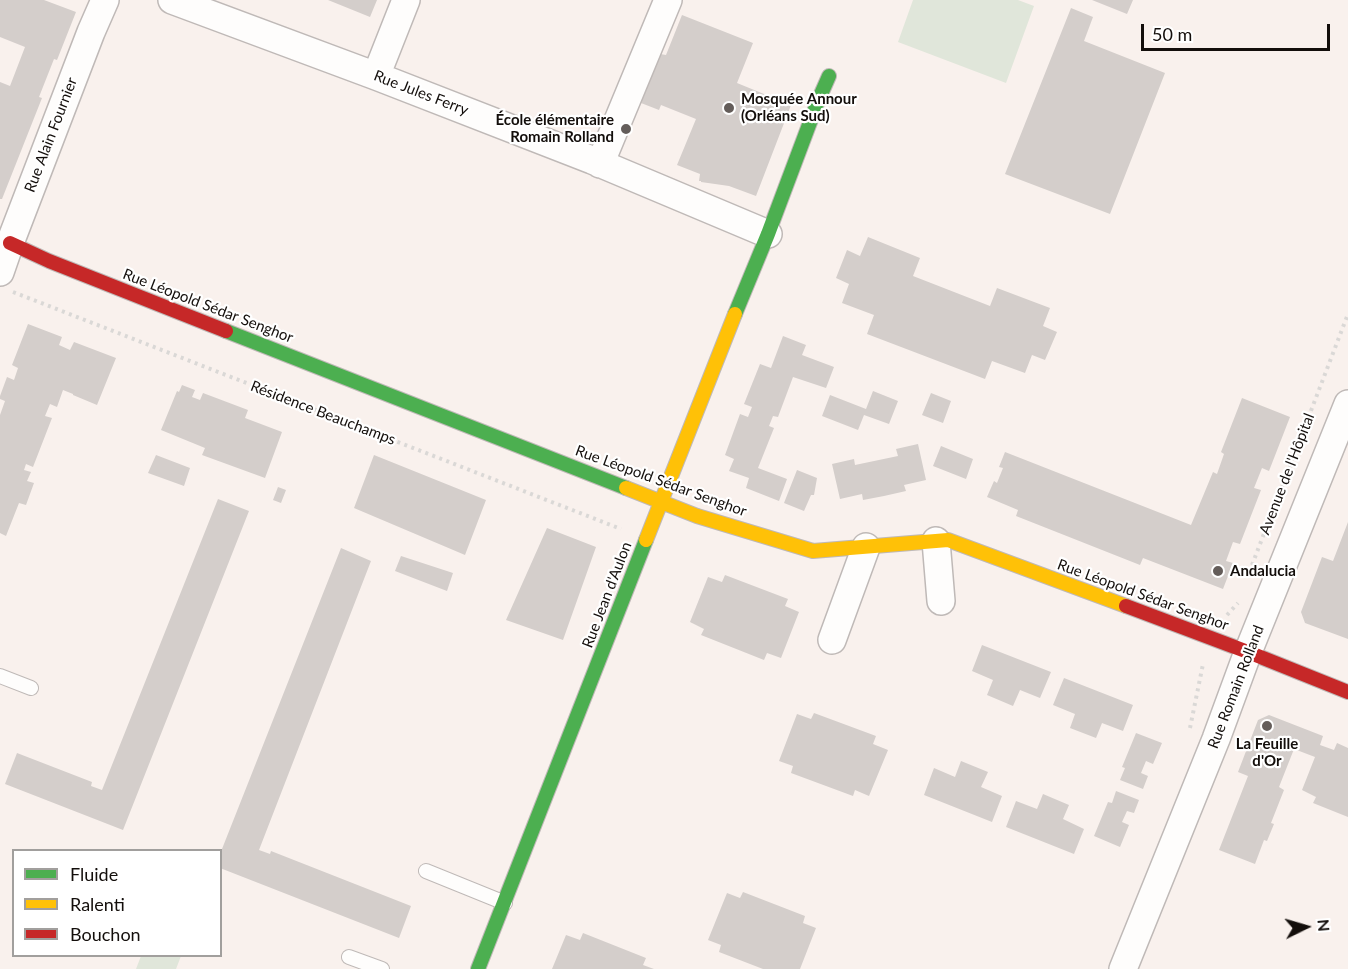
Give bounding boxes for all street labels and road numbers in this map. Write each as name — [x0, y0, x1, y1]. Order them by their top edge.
street label: Rue Jules Ferry — [371, 67, 471, 119]
street label: Rue Alain Fournier — [21, 75, 81, 195]
street label: Rue Léopold Sédar Senghor — [120, 265, 296, 347]
street label: Résidence Beauchamps — [248, 377, 398, 449]
street label: Avenue de l'Hôpital — [1256, 411, 1318, 537]
street label: Rue Léopold Sédar Senghor — [573, 442, 749, 520]
street label: Rue Jean d'Aulon — [578, 539, 636, 651]
street label: Rue Léopold Sédar Senghor — [1055, 556, 1231, 634]
street label: Rue Romain Rolland — [1204, 623, 1268, 751]

